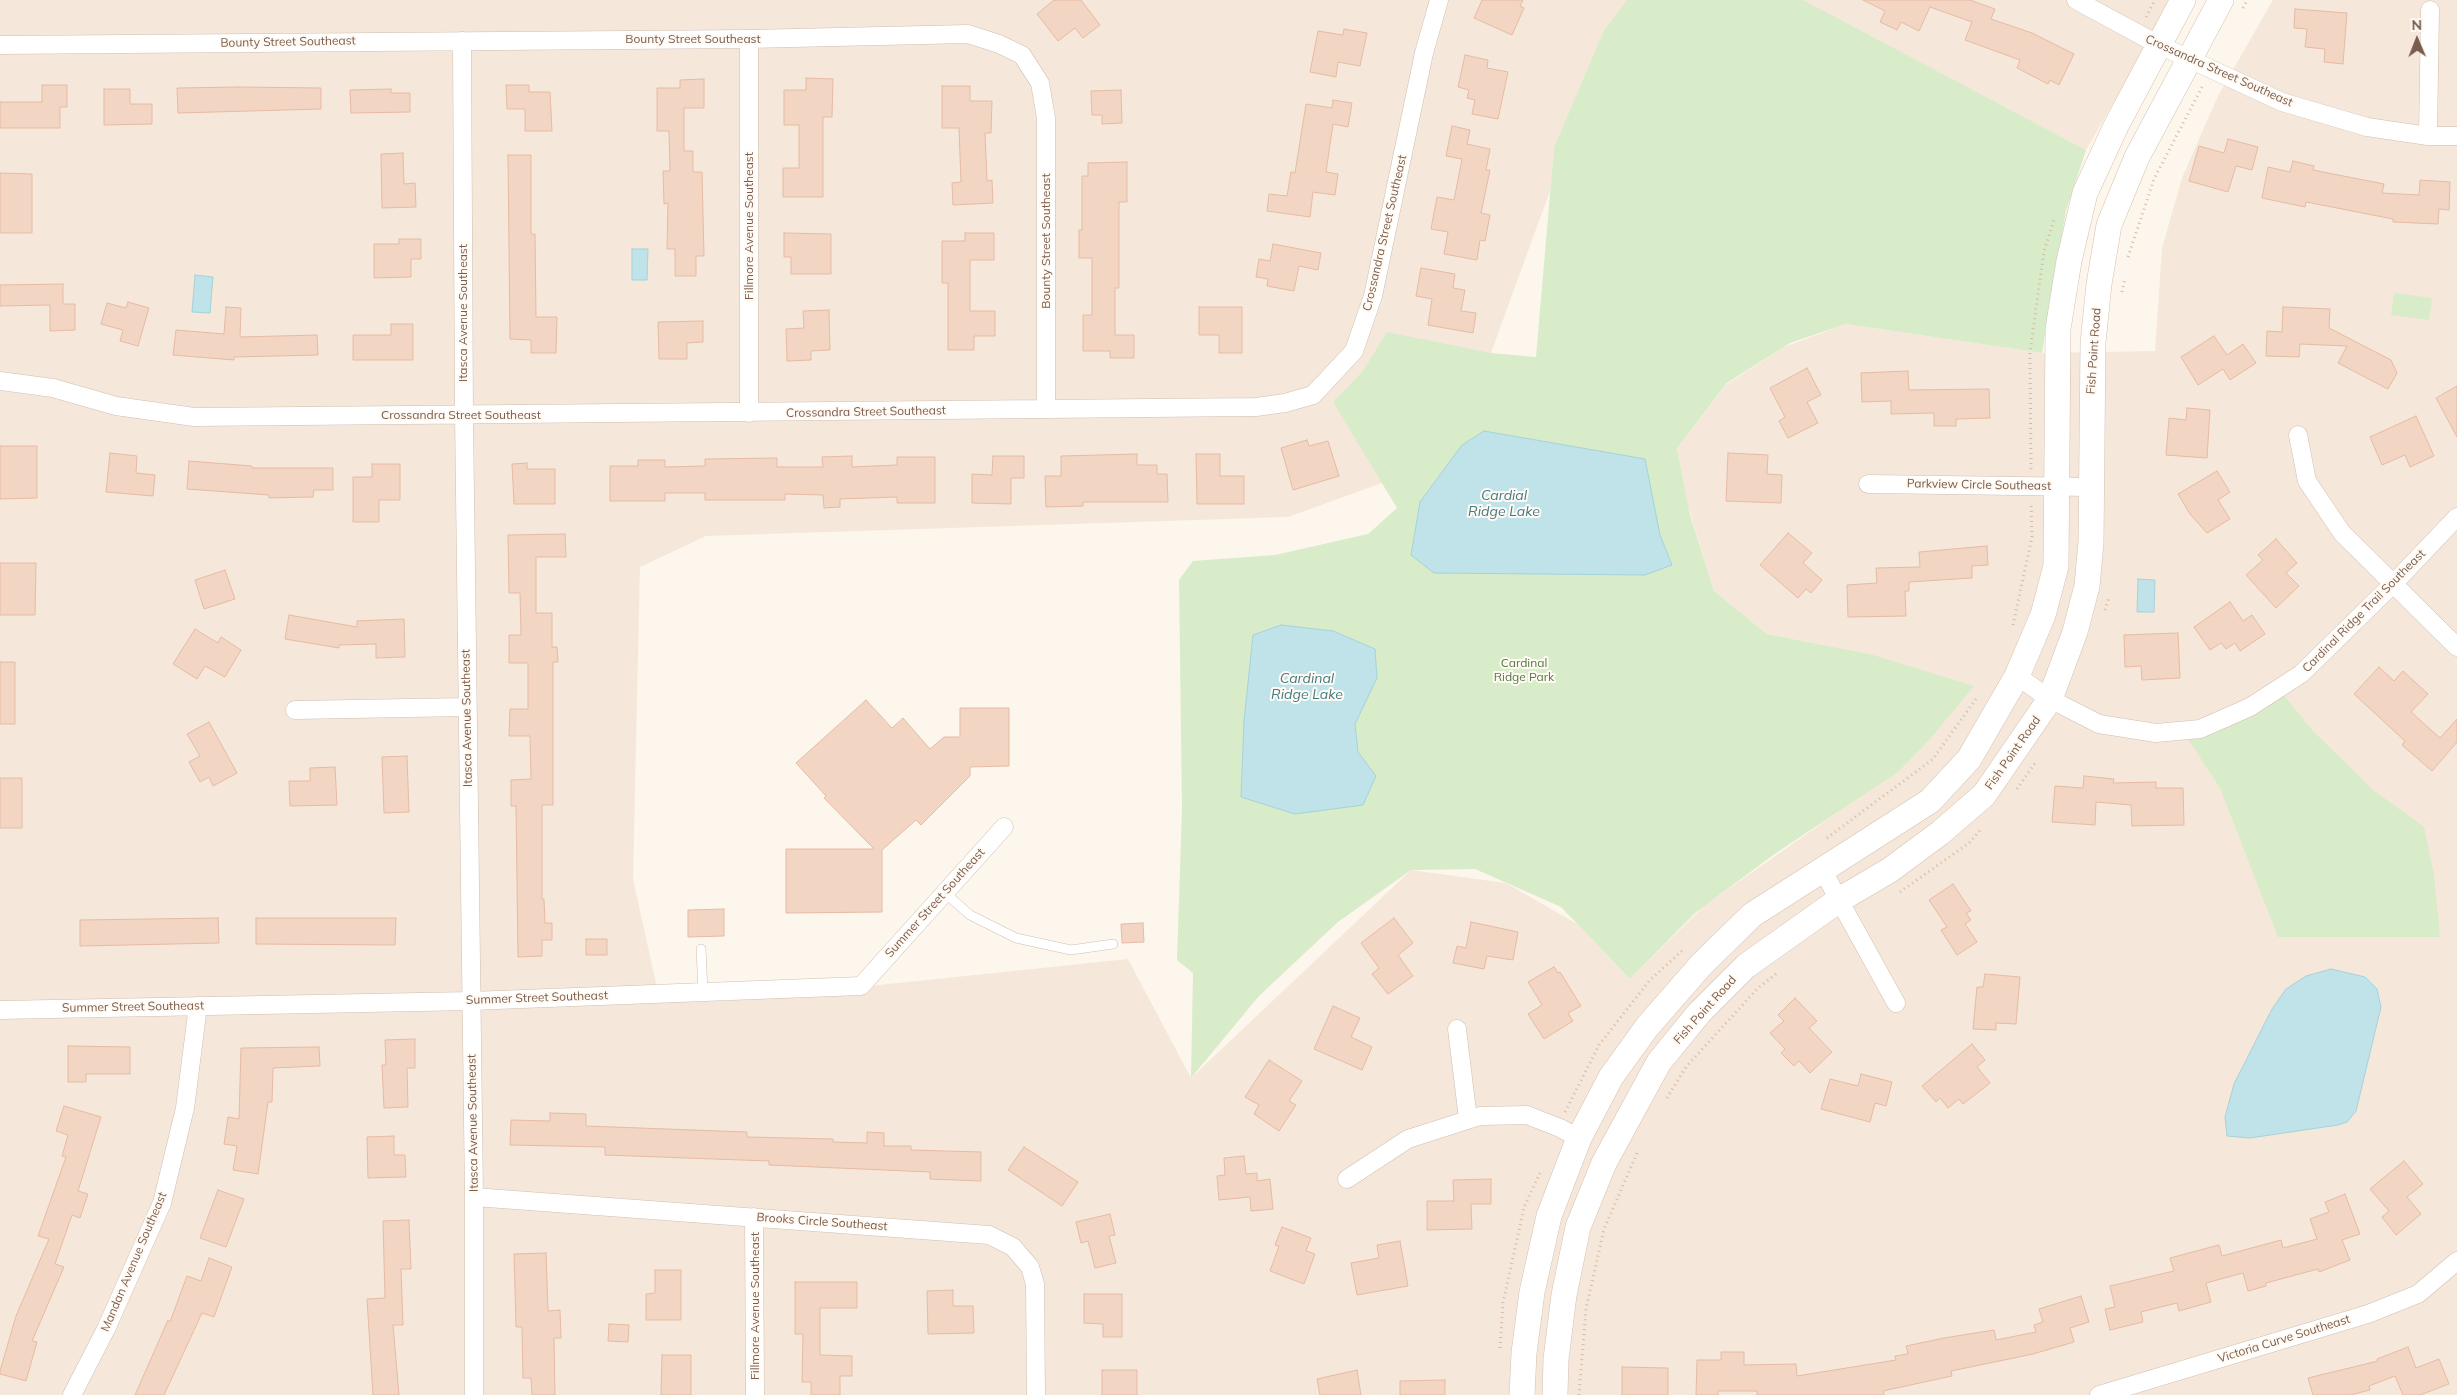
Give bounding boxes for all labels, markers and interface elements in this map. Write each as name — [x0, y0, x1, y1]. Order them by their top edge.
north arrow — [2392, 15, 2442, 65]
text: N — [2411, 16, 2422, 34]
street label: Bounty Street Southeast — [625, 32, 761, 46]
street label: Crossandra Street Southeast — [2143, 32, 2295, 110]
street label: Bounty Street Southeast — [220, 34, 356, 50]
street label: Fillmore Avenue Southeast — [742, 152, 756, 300]
street label: Crossandra Street Southeast — [1360, 153, 1410, 313]
street label: Bounty Street Southeast — [1039, 173, 1053, 309]
street label: Itasca Avenue Southeast — [456, 244, 470, 382]
street label: Fish Point Road — [2084, 307, 2104, 395]
street label: Crossandra Street Southeast — [786, 403, 946, 421]
street label: Crossandra Street Southeast — [381, 408, 541, 422]
street label: Parkview Circle Southeast — [1907, 477, 2051, 493]
water label: Cardial Ridge Lake — [1468, 488, 1540, 520]
street label: Cardinal Ridge Trail Southeast — [2300, 547, 2428, 675]
street label: Itasca Avenue Southeast — [459, 649, 475, 787]
park label: Cardinal Ridge Park — [1494, 656, 1554, 684]
water label: Cardinal Ridge Lake — [1271, 671, 1343, 704]
street label: Fish Point Road — [1982, 713, 2044, 793]
street label: Summer Street Southeast — [882, 845, 988, 961]
street label: Fish Point Road — [1671, 973, 1739, 1047]
street label: Summer Street Southeast — [466, 988, 608, 1008]
street label: Summer Street Southeast — [62, 999, 204, 1015]
street label: Itasca Avenue Southeast — [465, 1054, 481, 1192]
street label: Mandan Avenue Southeast — [98, 1190, 170, 1334]
street label: Brooks Circle Southeast — [756, 1210, 888, 1234]
street label: Fillmore Avenue Southeast — [748, 1232, 762, 1380]
street label: Victoria Curve Southeast — [2216, 1312, 2352, 1366]

